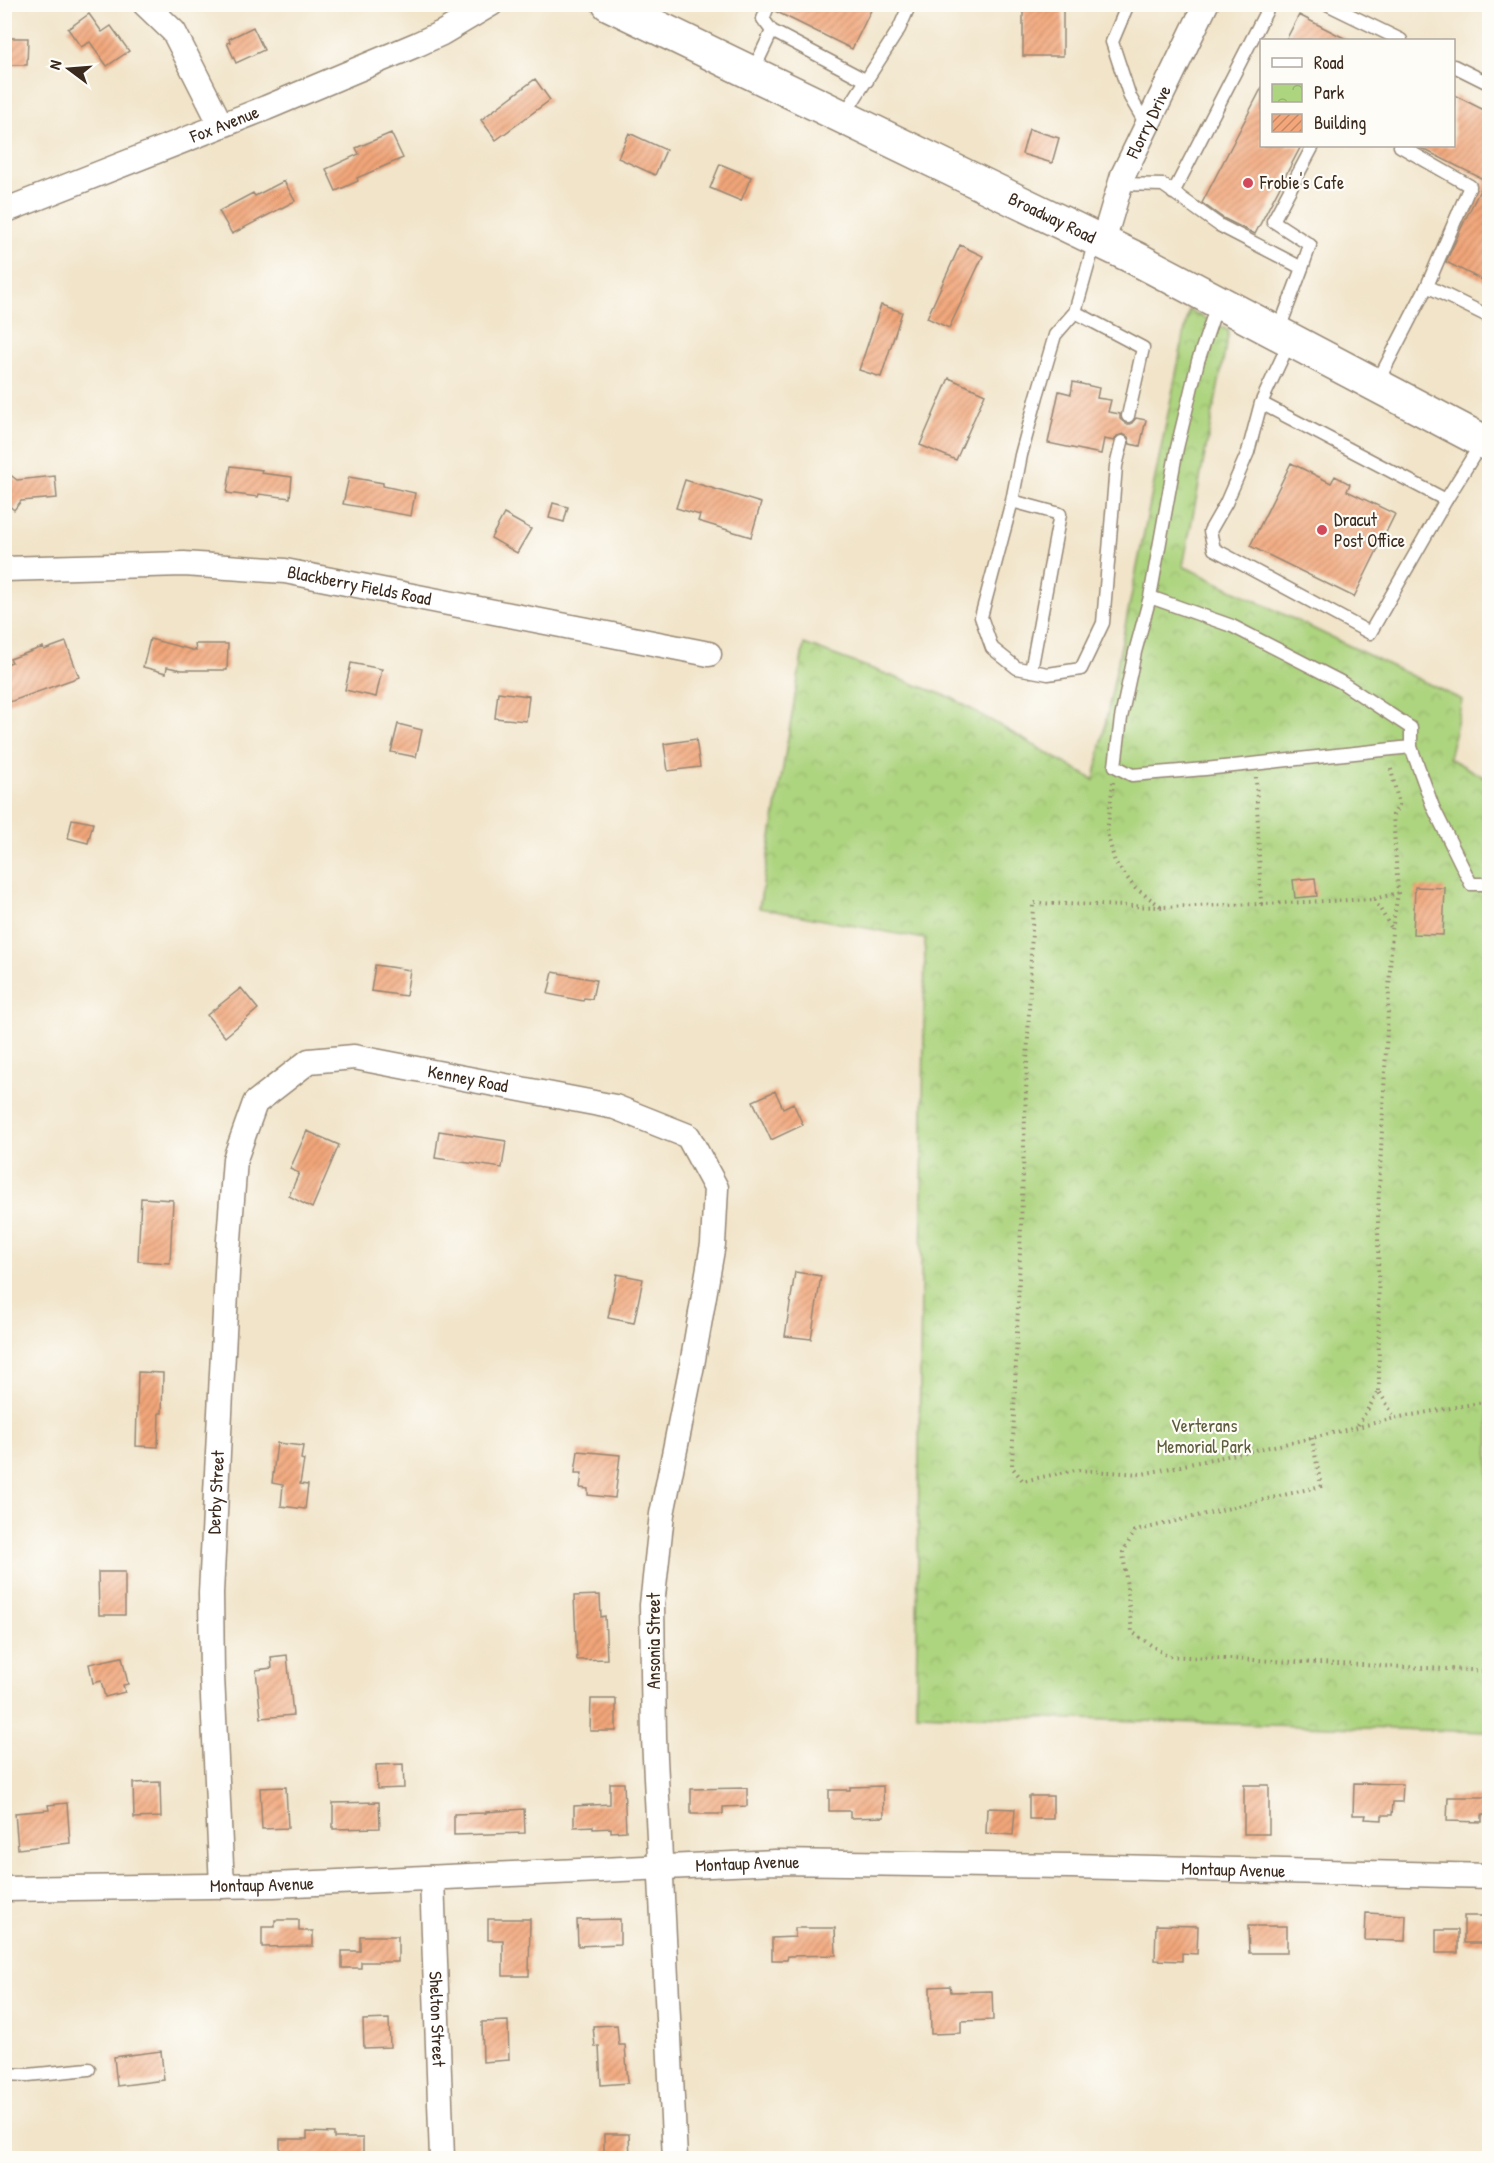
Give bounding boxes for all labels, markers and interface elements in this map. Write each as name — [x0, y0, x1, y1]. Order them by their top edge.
north arrow — [39, 39, 99, 99]
legend — [1260, 39, 1455, 147]
text: Road — [1314, 50, 1344, 75]
text: N — [43, 57, 66, 72]
text: Park — [1314, 80, 1345, 105]
street label: Florry Drive — [1120, 81, 1177, 163]
street label: Fox Avenue — [185, 99, 262, 149]
text: Building — [1314, 110, 1366, 135]
place label: Frobie's Cafe — [1259, 170, 1344, 195]
marker: Frobie's Cafe — [1241, 176, 1255, 190]
street label: Broadway Road — [1004, 186, 1100, 249]
place label: Dracut Post Office — [1334, 507, 1405, 553]
marker: Dracut Post Office — [1315, 523, 1329, 537]
street label: Blackberry Fields Road — [285, 559, 433, 611]
street label: Kenney Road — [426, 1058, 510, 1098]
park label: Verterans Memorial Park — [1157, 1413, 1252, 1459]
street label: Derby Street — [201, 1449, 230, 1535]
street label: Ansonia Street — [641, 1592, 666, 1689]
street label: Montaup Avenue — [695, 1849, 800, 1878]
street label: Montaup Avenue — [1181, 1856, 1286, 1883]
street label: Montaup Avenue — [210, 1870, 315, 1898]
street label: Shelton Street — [423, 1971, 452, 2068]

